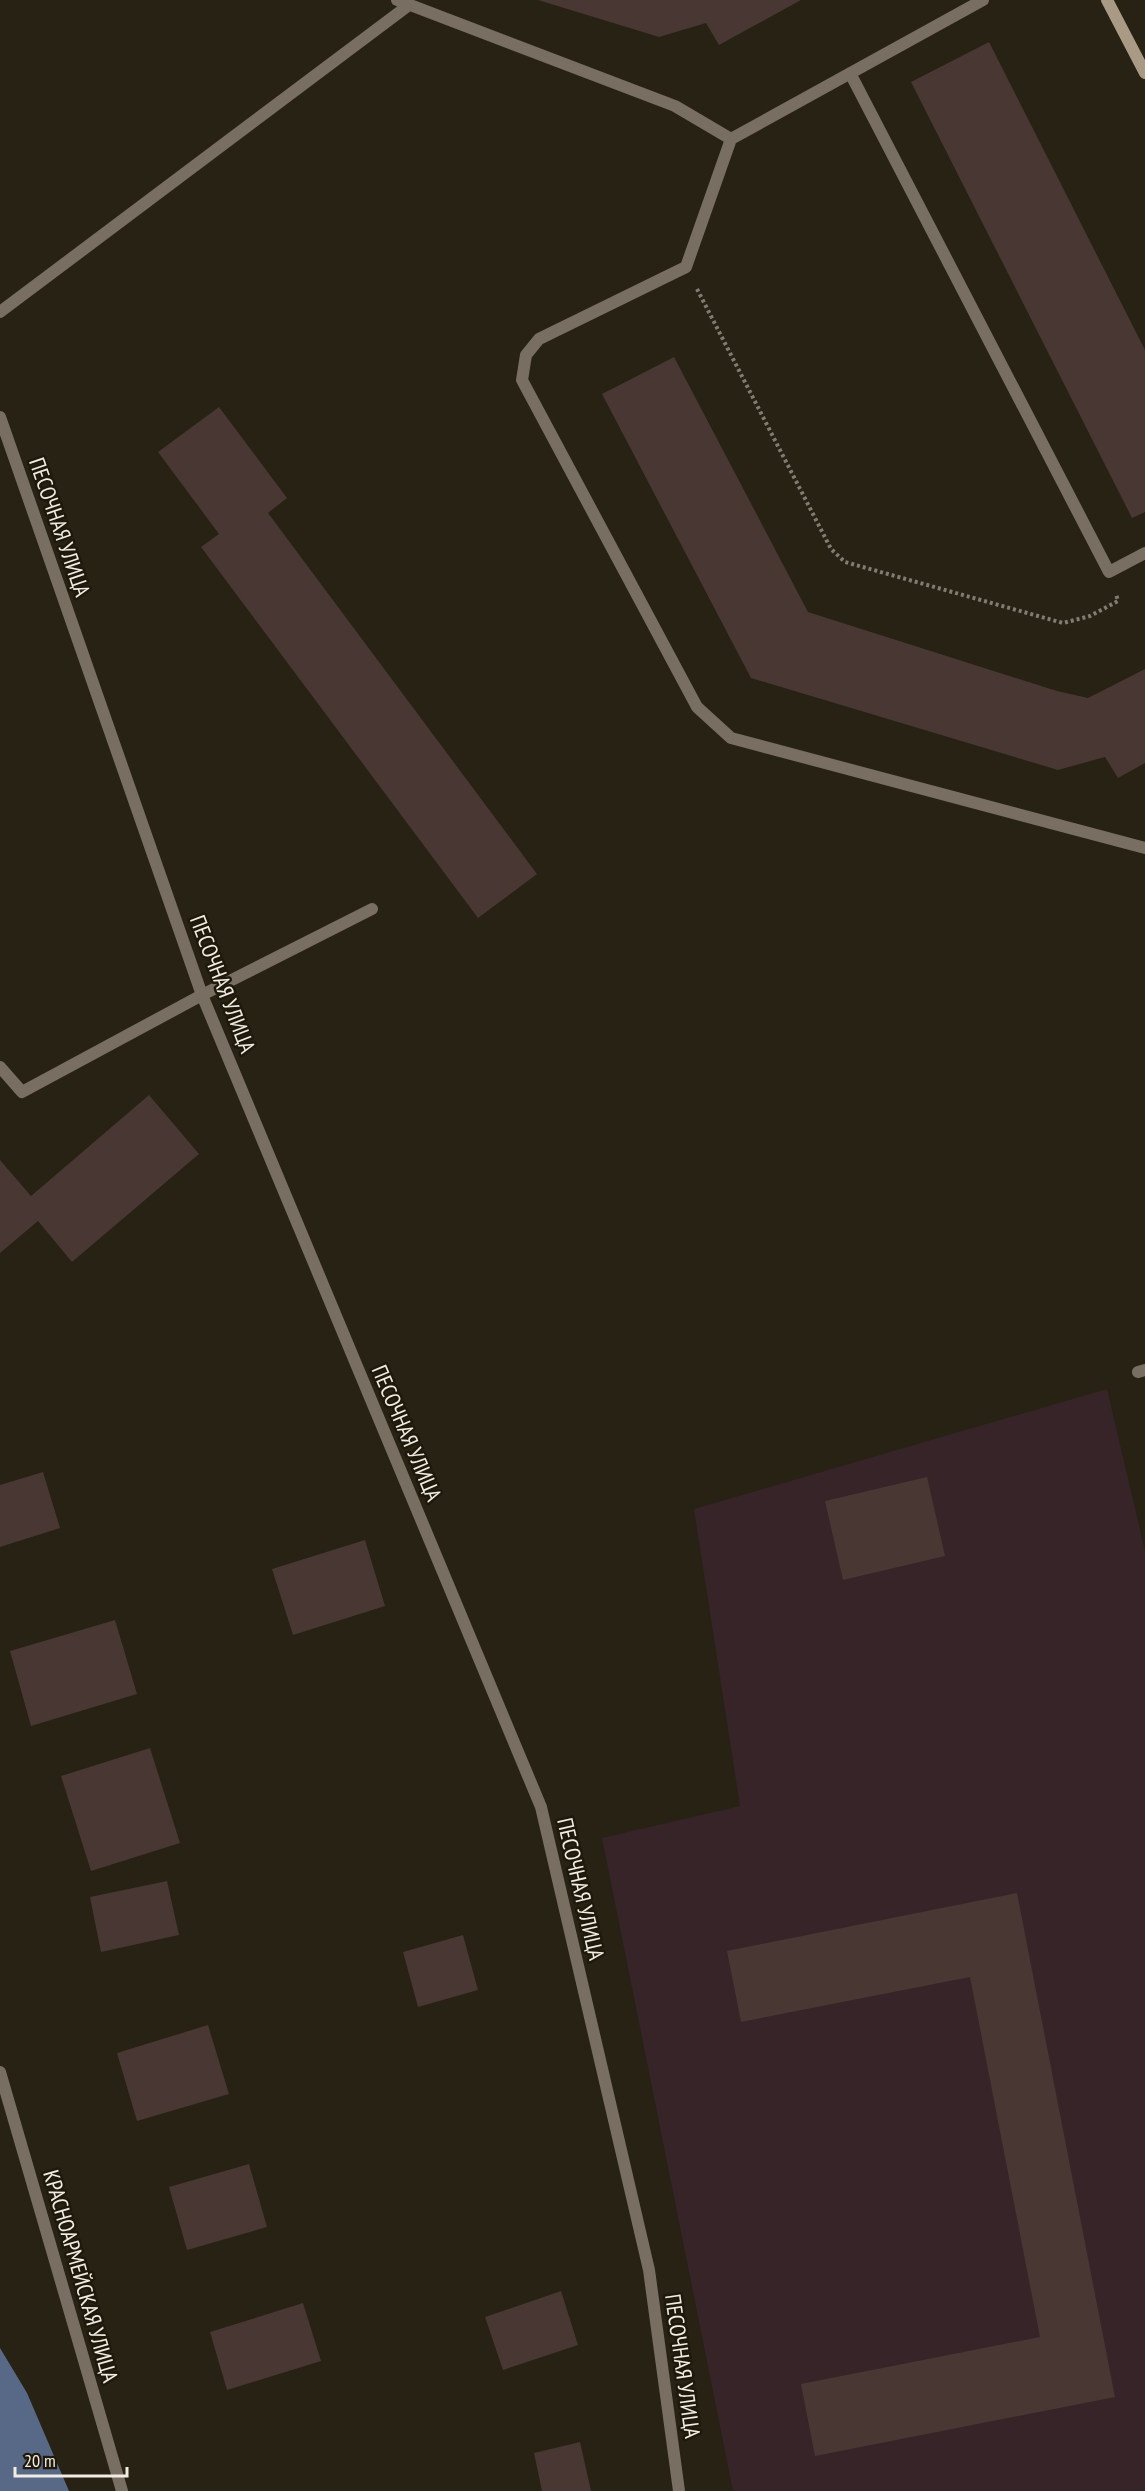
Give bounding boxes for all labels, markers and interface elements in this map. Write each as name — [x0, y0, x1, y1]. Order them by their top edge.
street label: ПЕСОЧНАЯ УЛИЦА — [23, 454, 97, 601]
street label: ПЕСОЧНАЯ УЛИЦА — [184, 911, 262, 1057]
street label: ПЕСОЧНАЯ УЛИЦА — [366, 1361, 448, 1506]
street label: ПЕСОЧНАЯ УЛИЦА — [551, 1815, 611, 1963]
street label: КРАСНОАРМЕЙСКАЯ УЛИЦА — [37, 2167, 125, 2386]
street label: ПЕСОЧНАЯ УЛИЦА — [659, 2292, 707, 2440]
scale bar — [15, 2440, 128, 2478]
text: 20 m — [24, 2449, 56, 2472]

